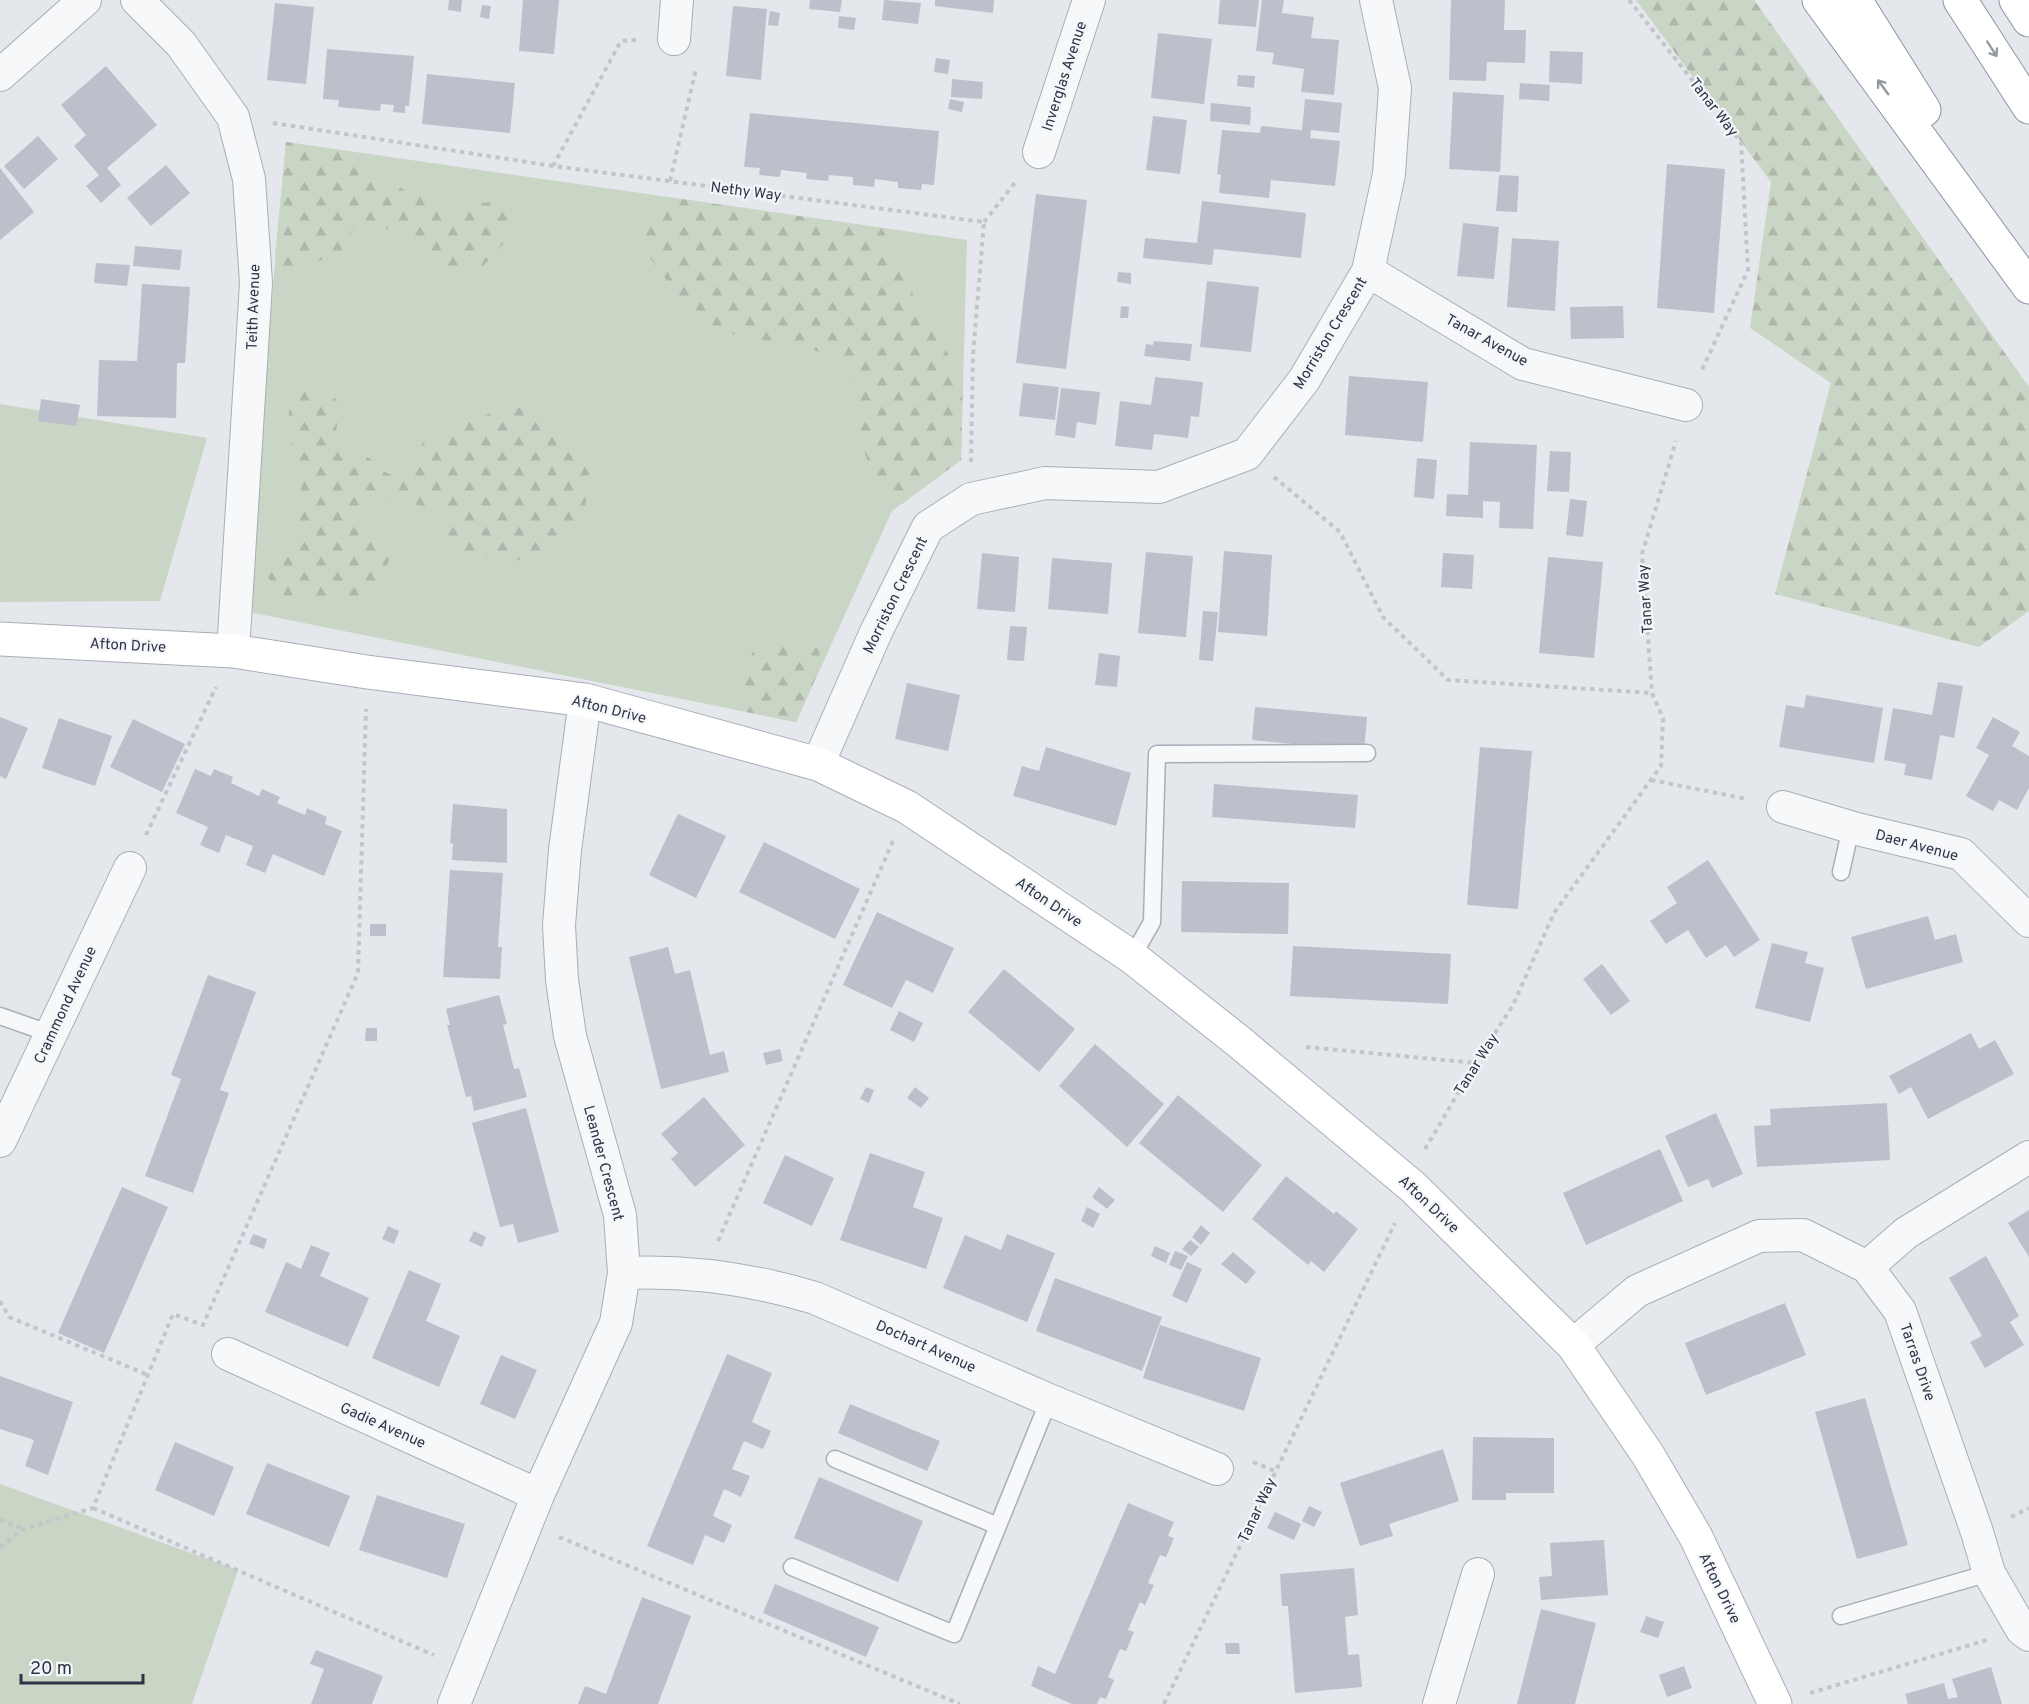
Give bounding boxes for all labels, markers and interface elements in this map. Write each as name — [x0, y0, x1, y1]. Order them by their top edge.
street label: Inverglas Avenue — [1039, 19, 1092, 134]
one-way arrow — [1986, 40, 1998, 57]
street label: Tanar Way — [1684, 75, 1742, 141]
one-way arrow — [1877, 79, 1889, 95]
street label: Nethy Way — [709, 179, 783, 206]
street label: Teith Avenue — [244, 264, 265, 350]
street label: Morriston Crescent — [1290, 274, 1372, 394]
street label: Tanar Avenue — [1442, 311, 1531, 372]
street label: Morriston Crescent — [860, 534, 933, 657]
street label: Tanar Way — [1635, 563, 1658, 634]
street label: Afton Drive — [89, 635, 167, 658]
street label: Afton Drive — [569, 692, 648, 729]
street label: Daer Avenue — [1873, 826, 1960, 867]
street label: Afton Drive — [1011, 874, 1085, 933]
street label: Crammond Avenue — [31, 944, 102, 1067]
street label: Tanar Way — [1451, 1030, 1504, 1099]
street label: Leander Crescent — [578, 1104, 627, 1223]
street label: Afton Drive — [1394, 1172, 1462, 1238]
street label: Dochart Avenue — [872, 1317, 978, 1378]
street label: Tarras Drive — [1894, 1321, 1939, 1404]
street label: Gadie Avenue — [337, 1399, 428, 1454]
street label: Tanar Way — [1235, 1475, 1282, 1546]
street label: Afton Drive — [1693, 1550, 1744, 1627]
scale bar — [21, 1647, 142, 1685]
text: 20 m — [30, 1658, 72, 1681]

